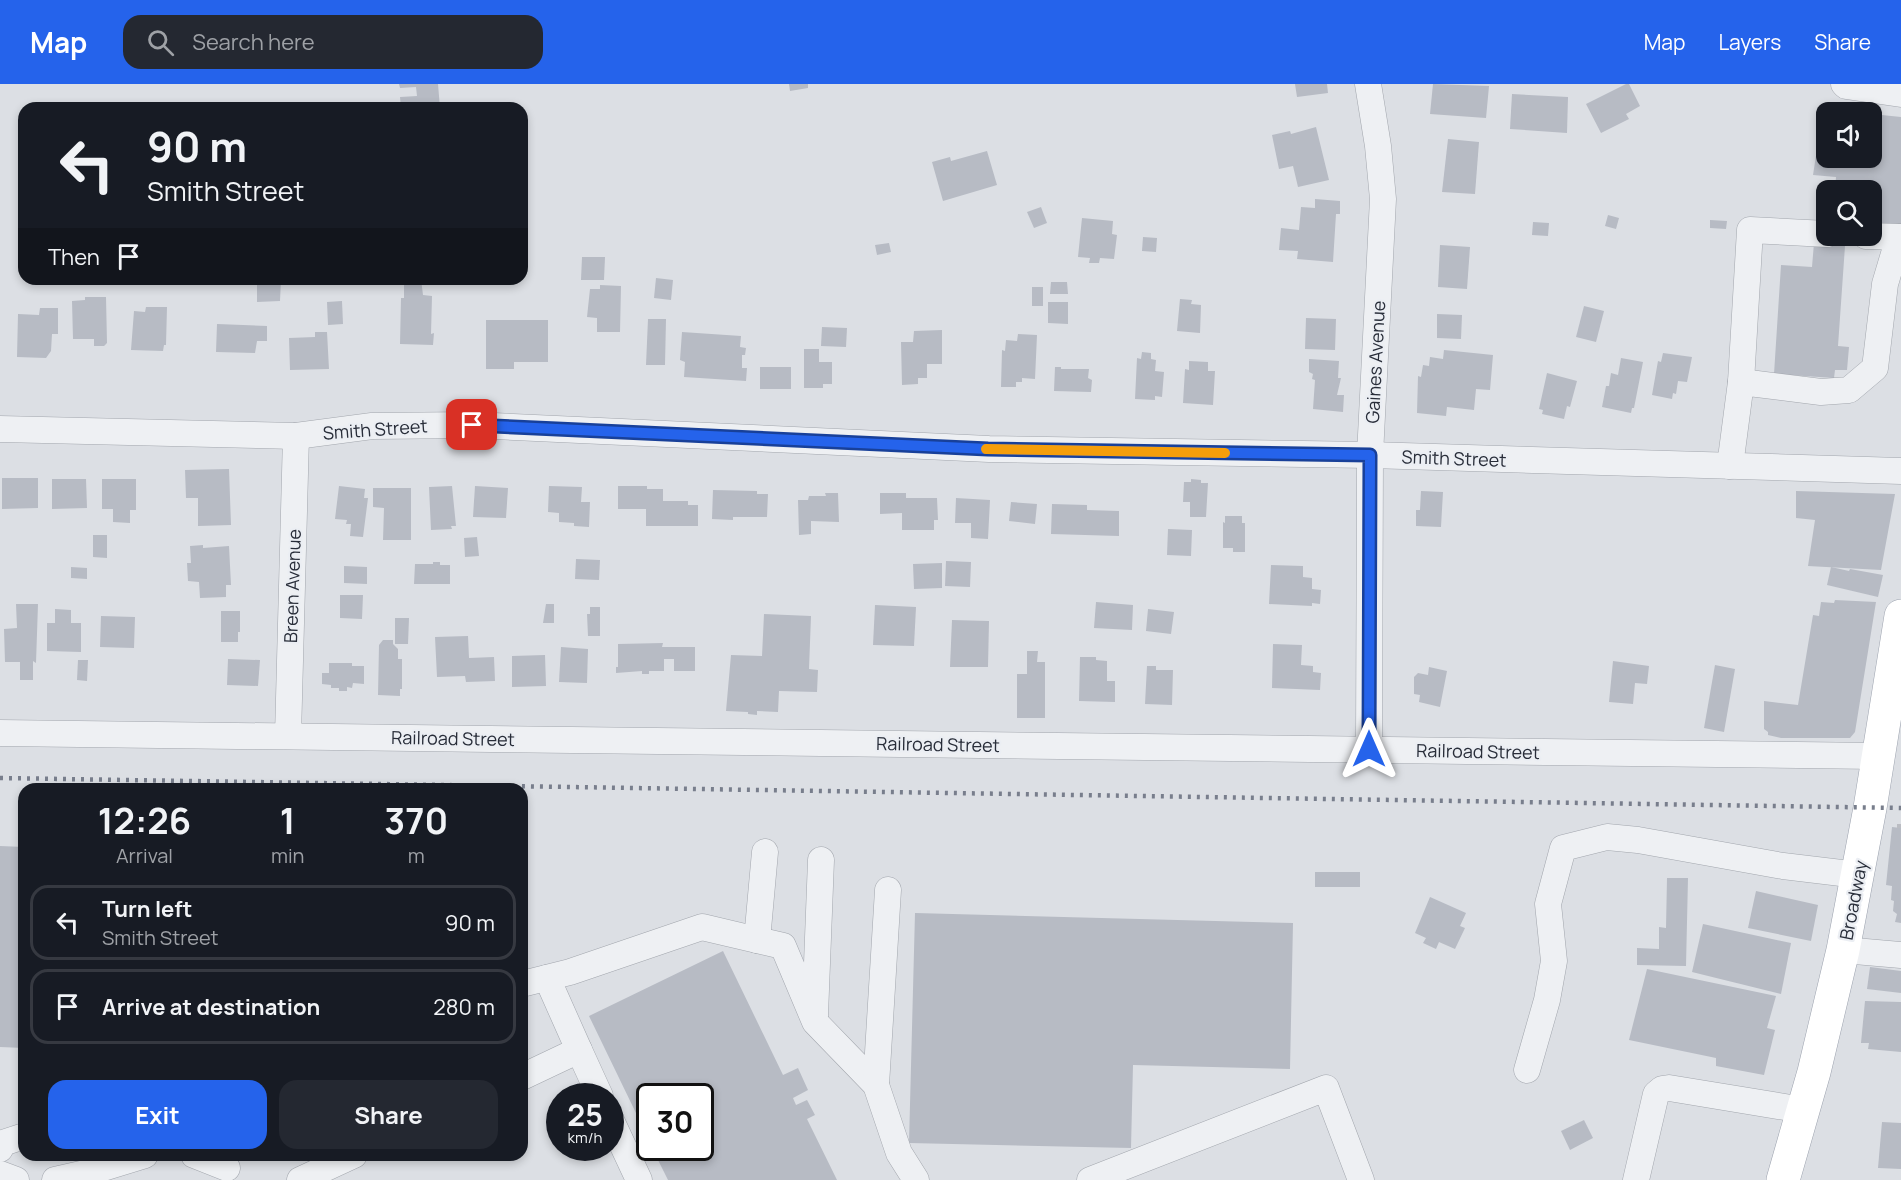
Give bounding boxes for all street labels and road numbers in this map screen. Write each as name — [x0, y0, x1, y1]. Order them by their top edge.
street label: Gaines Avenue — [1360, 300, 1390, 424]
street label: Smith Street — [322, 413, 428, 445]
street label: Smith Street — [1401, 444, 1507, 472]
street label: Breen Avenue — [278, 529, 306, 643]
street label: Railroad Street — [391, 725, 515, 751]
street label: Railroad Street — [876, 731, 1000, 757]
street label: Railroad Street — [1416, 738, 1540, 764]
street label: Broadway — [1834, 858, 1873, 942]

